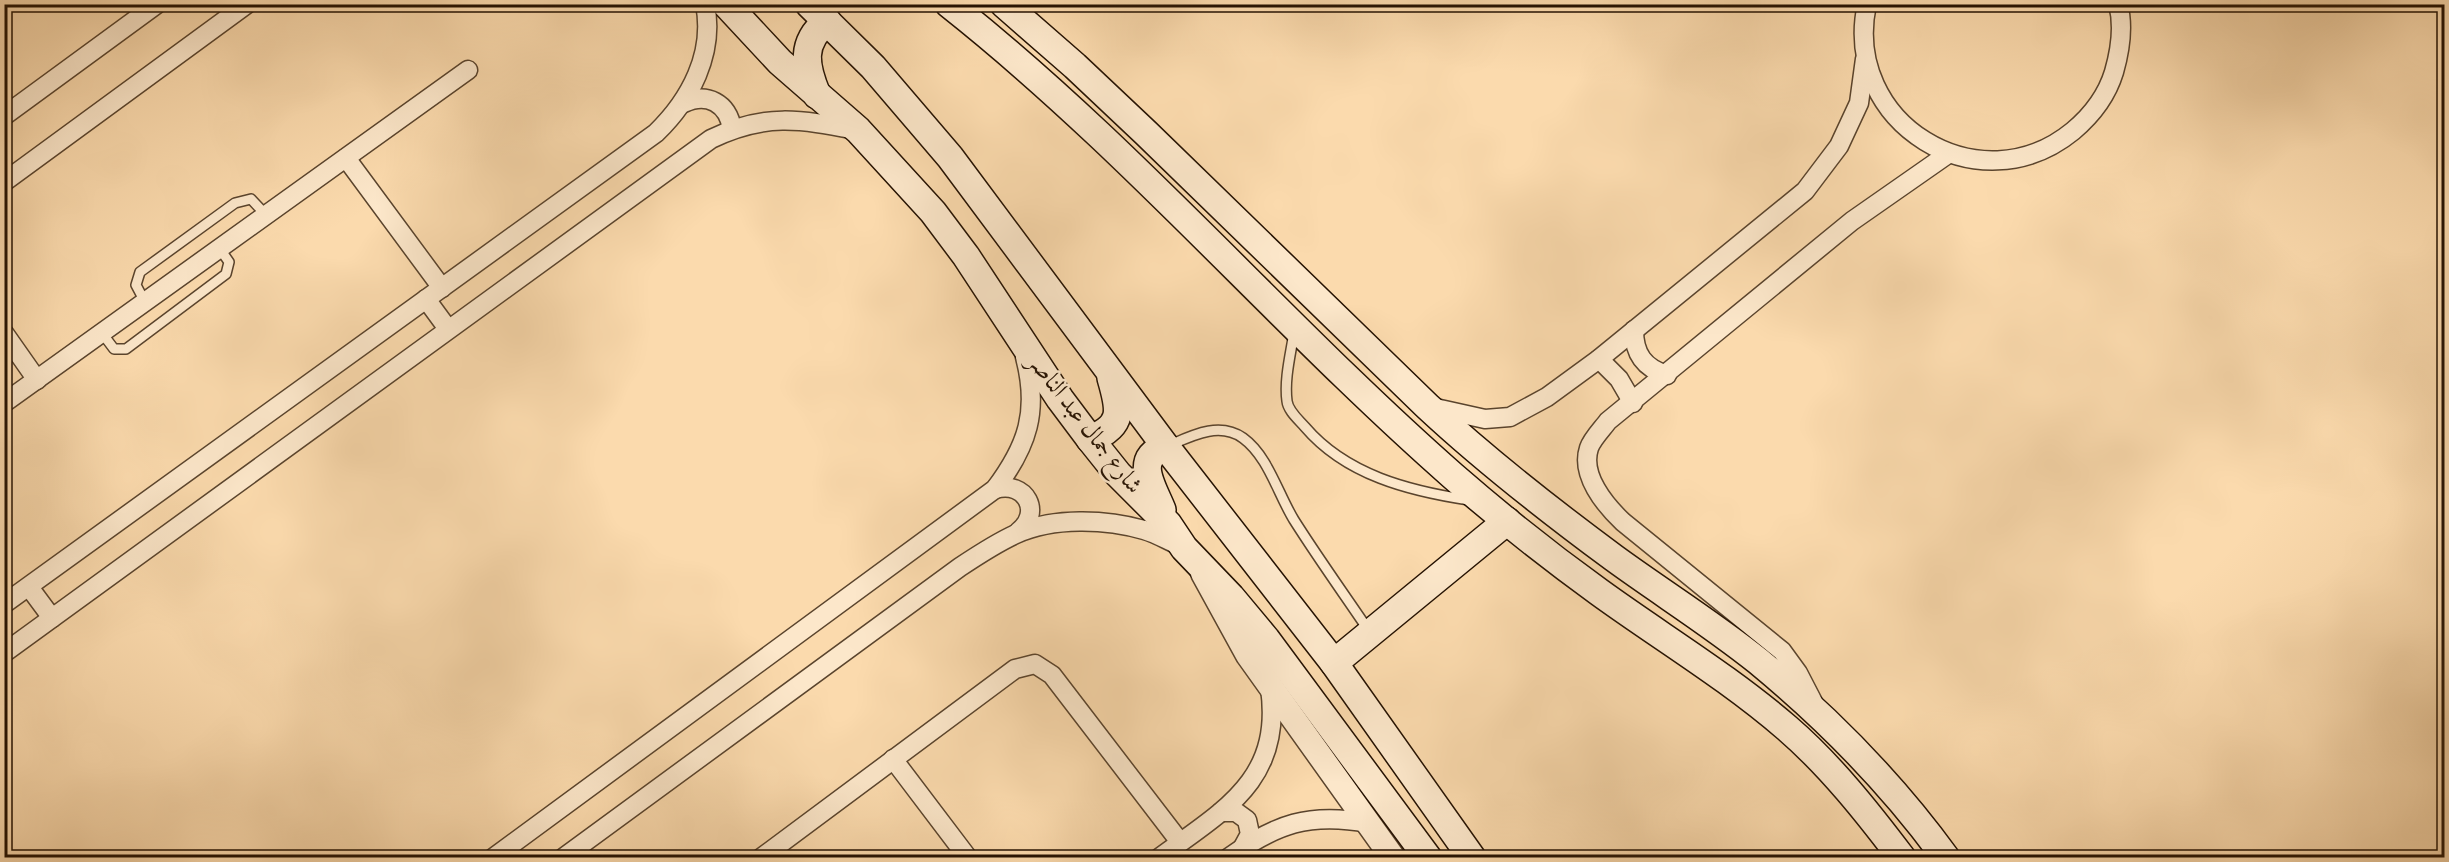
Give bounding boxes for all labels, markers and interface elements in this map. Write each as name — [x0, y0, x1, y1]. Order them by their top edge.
street label: شارع جمال عبد الناصر — [1016, 346, 1149, 502]

